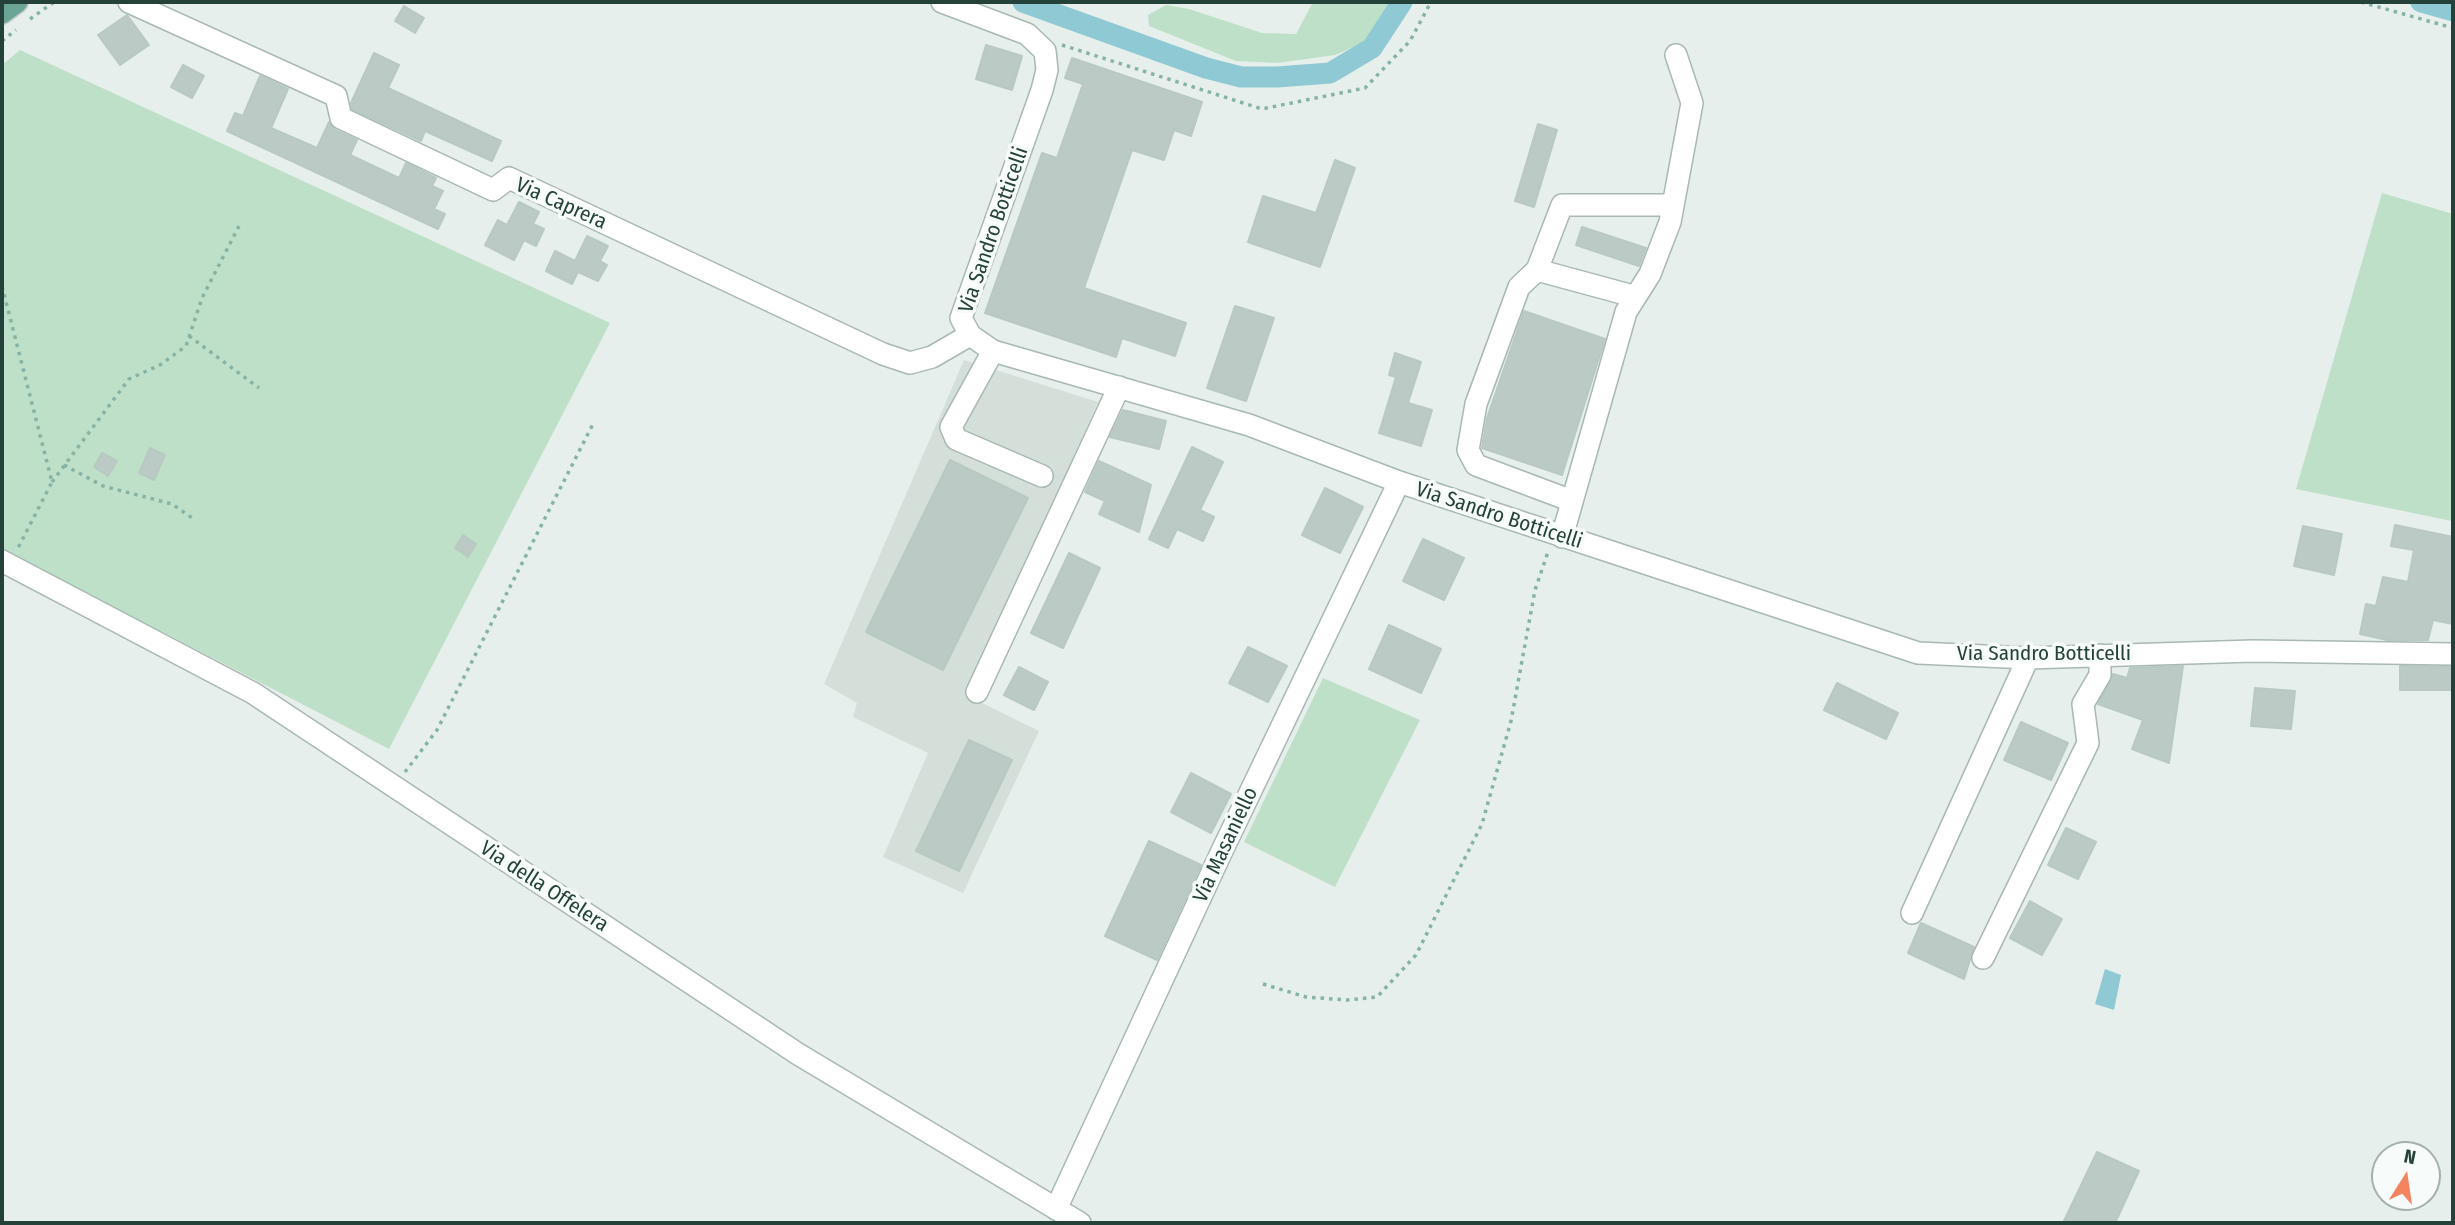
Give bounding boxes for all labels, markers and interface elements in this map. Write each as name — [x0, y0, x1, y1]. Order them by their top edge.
street label: Via Sandro Botticelli — [954, 144, 1034, 316]
street label: Via Caprera — [511, 173, 611, 235]
street label: Via Sandro Botticelli — [1412, 477, 1586, 555]
street label: Via Sandro Botticelli — [1957, 641, 2131, 667]
street label: Via Masaniello — [1188, 783, 1264, 907]
street label: Via della Offelera — [475, 836, 613, 938]
north arrow — [2371, 1141, 2441, 1211]
text: N — [2402, 1144, 2418, 1169]

